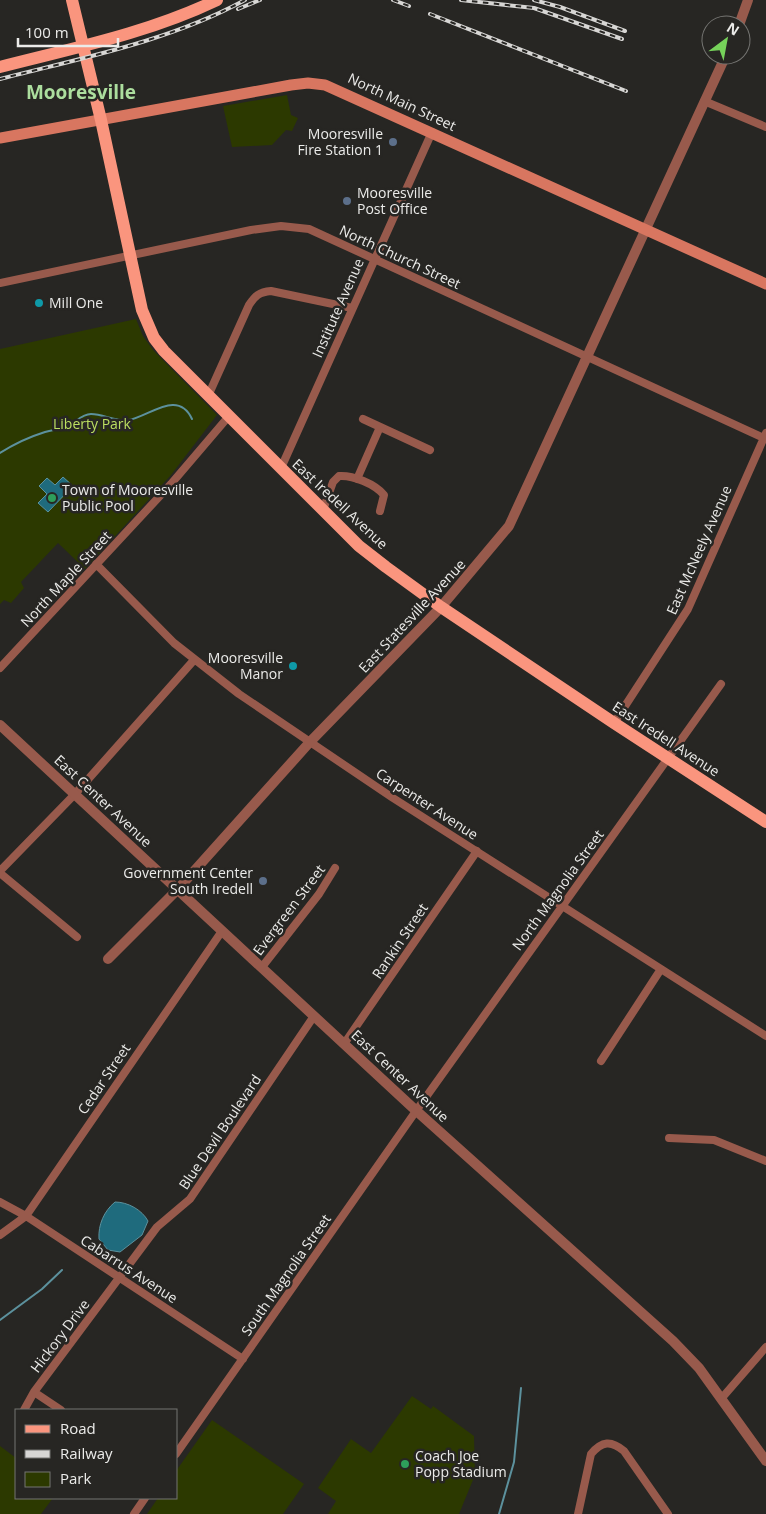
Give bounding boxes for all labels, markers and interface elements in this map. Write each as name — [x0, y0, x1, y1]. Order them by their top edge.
scale bar — [18, 15, 118, 47]
north arrow — [701, 15, 751, 65]
text: N — [723, 17, 743, 40]
text: 100 m — [25, 22, 69, 42]
street label: North Main Street — [345, 68, 459, 135]
district label: Mooresville — [26, 79, 136, 105]
place label: Mooresville Fire Station 1 — [297, 124, 383, 159]
marker: Mooresville Fire Station 1 — [387, 136, 399, 148]
place label: Mooresville Post Office — [357, 183, 432, 218]
marker: Mooresville Post Office — [341, 195, 353, 207]
street label: North Church Street — [337, 220, 464, 293]
street label: Institute Avenue — [307, 255, 368, 360]
place label: Mill One — [49, 293, 103, 312]
marker: Mill One — [33, 297, 45, 309]
park label: Liberty Park — [53, 414, 132, 433]
street label: East Iredell Avenue — [288, 454, 392, 553]
place label: Town of Mooresville Public Pool — [62, 480, 193, 515]
street label: East McNeely Avenue — [662, 482, 736, 617]
marker: Town of Mooresville Public Pool — [46, 492, 58, 504]
street label: North Maple Street — [16, 526, 115, 631]
street label: East Statesville Avenue — [354, 555, 469, 677]
place label: Mooresville Manor — [208, 648, 283, 683]
marker: Mooresville Manor — [287, 660, 299, 672]
street label: East Iredell Avenue — [609, 697, 724, 780]
street label: East Center Avenue — [50, 750, 156, 851]
street label: Carpenter Avenue — [372, 763, 482, 844]
street label: North Magnolia Street — [507, 826, 608, 954]
street label: Evergreen Street — [248, 861, 329, 959]
place label: Government Center South Iredell — [123, 863, 253, 898]
marker: Government Center South Iredell — [257, 875, 269, 887]
street label: Rankin Street — [367, 899, 432, 982]
street label: East Center Avenue — [347, 1025, 453, 1126]
street label: Cedar Street — [73, 1040, 134, 1118]
street label: Blue Devil Boulevard — [174, 1070, 265, 1193]
street label: South Magnolia Street — [236, 1210, 335, 1339]
street label: Cabarrus Avenue — [77, 1230, 182, 1307]
street label: Hickory Drive — [26, 1295, 93, 1376]
legend — [15, 1409, 178, 1499]
text: Road — [60, 1418, 96, 1438]
text: Railway — [60, 1443, 113, 1463]
place label: Coach Joe Popp Stadium — [415, 1446, 507, 1481]
marker: Coach Joe Popp Stadium — [399, 1458, 411, 1470]
text: Park — [60, 1468, 91, 1488]

